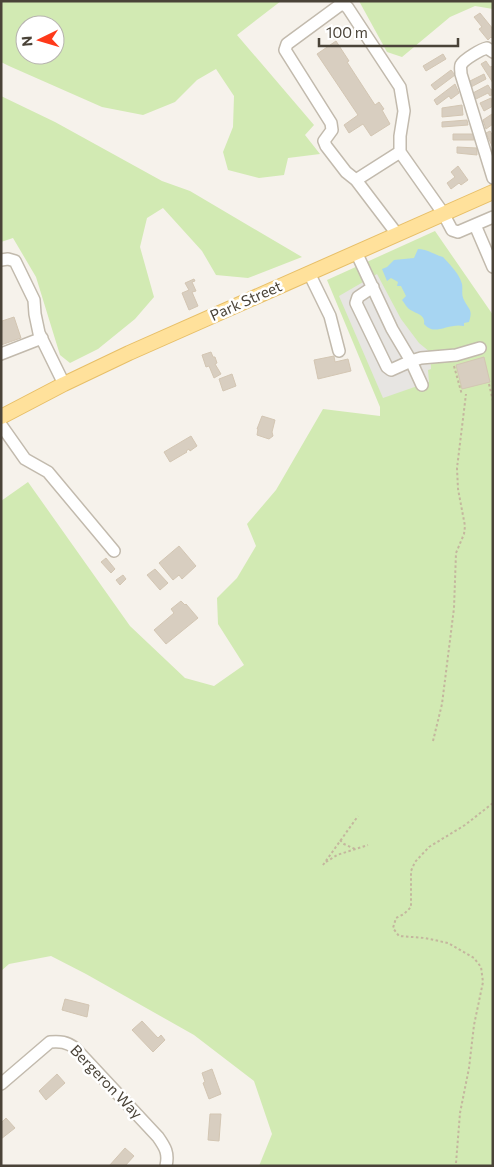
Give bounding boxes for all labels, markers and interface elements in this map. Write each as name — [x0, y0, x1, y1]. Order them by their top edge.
north arrow — [15, 15, 65, 65]
scale bar — [319, 15, 458, 47]
text: 100 m — [326, 23, 368, 41]
text: N — [18, 35, 35, 47]
street label: Park Street — [207, 276, 284, 324]
street label: Bergeron Way — [67, 1041, 147, 1122]

